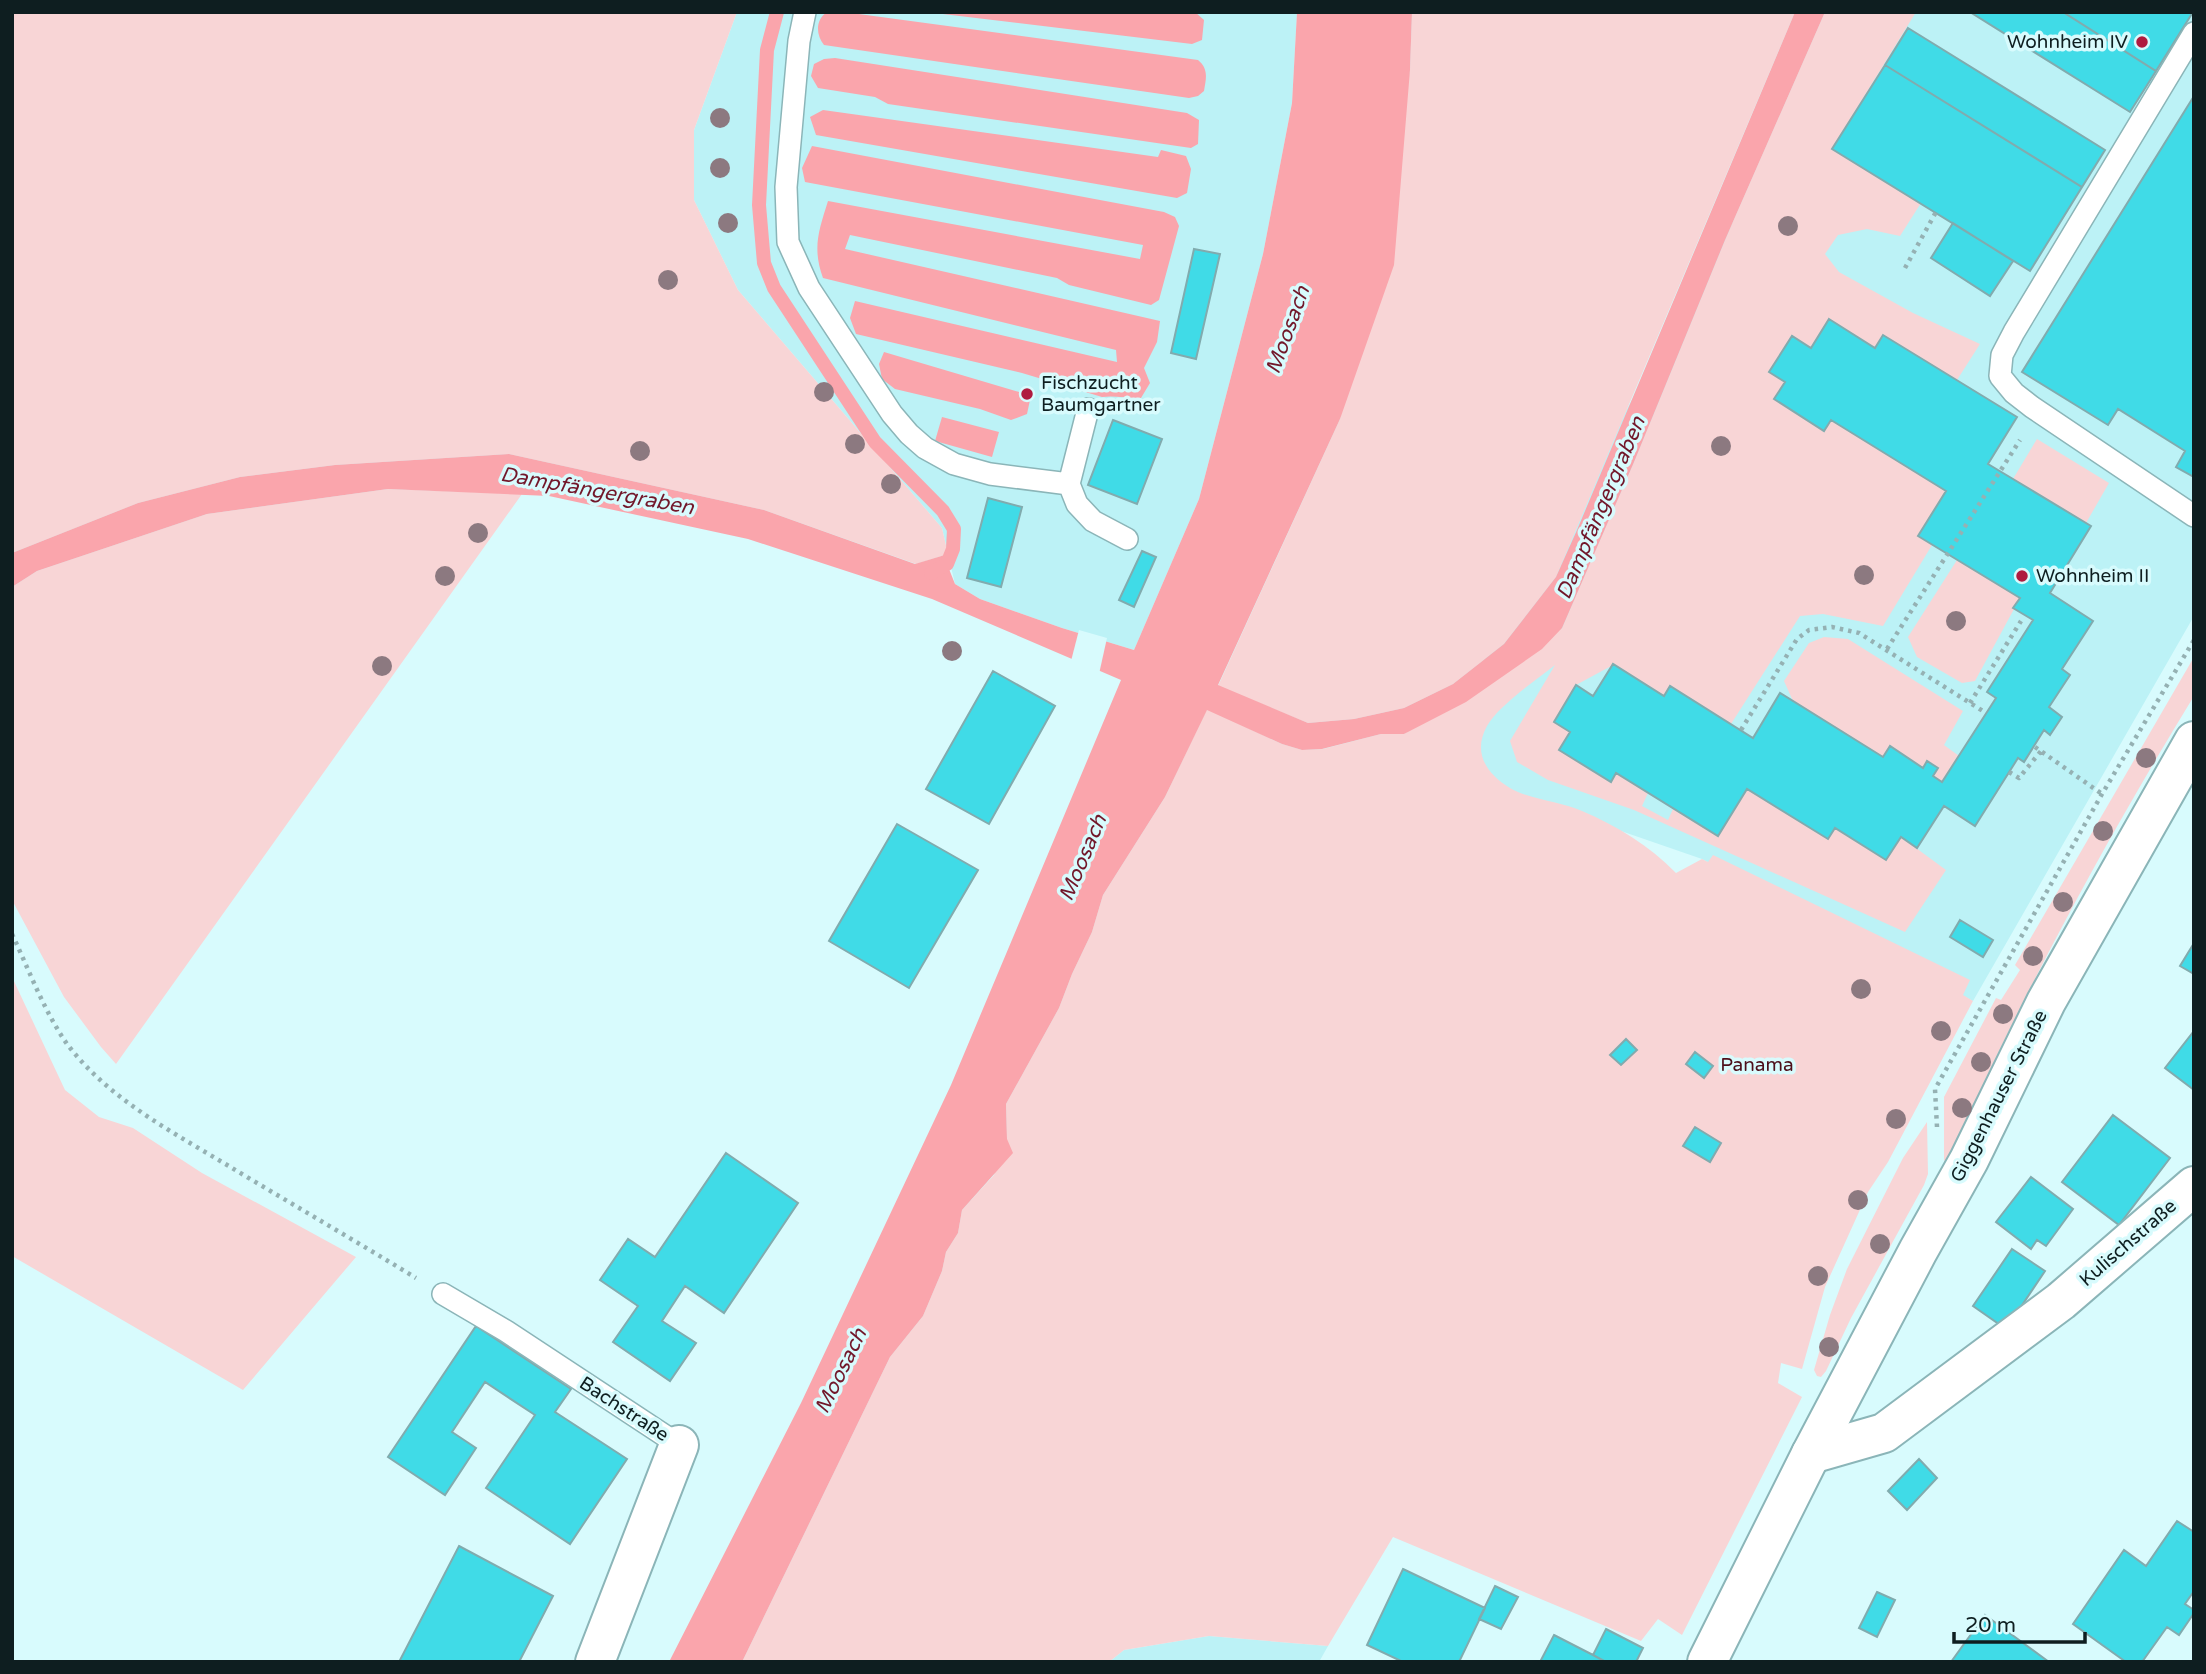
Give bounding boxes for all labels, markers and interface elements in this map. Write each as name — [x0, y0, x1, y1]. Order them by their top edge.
place label: Wohnheim IV — [2007, 31, 2128, 53]
marker: Wohnheim IV — [2134, 34, 2150, 50]
water label: Moosach — [1261, 282, 1316, 377]
place label: Fischzucht Baumgartner — [1041, 372, 1161, 416]
marker: Fischzucht Baumgartner — [1019, 386, 1035, 402]
water label: Dampfängergraben — [1551, 412, 1651, 603]
water label: Dampfängergraben — [498, 462, 697, 521]
place label: Wohnheim II — [2036, 565, 2149, 587]
marker: Wohnheim II — [2014, 568, 2030, 584]
water label: Moosach — [1054, 810, 1113, 905]
street label: Giggenhauser Straße — [1946, 1006, 2052, 1186]
park label: Panama — [1720, 1054, 1794, 1076]
street label: Kulischstraße — [2075, 1195, 2181, 1291]
water label: Moosach — [810, 1323, 873, 1418]
street label: Bachstraße — [575, 1372, 673, 1446]
scale bar — [1954, 1600, 2085, 1644]
text: 20 m — [1965, 1613, 2016, 1638]

